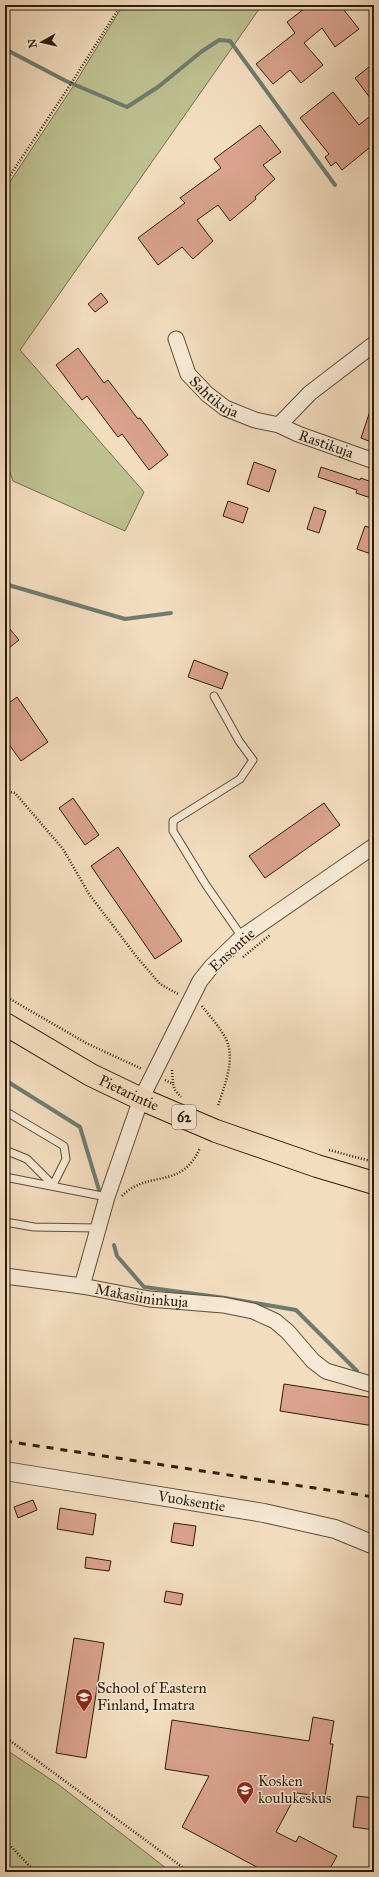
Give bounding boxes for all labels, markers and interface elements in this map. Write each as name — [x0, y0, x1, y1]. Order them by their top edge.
north arrow — [22, 22, 62, 62]
text: N — [25, 37, 40, 49]
street label: Sahtikuja — [186, 372, 241, 422]
street label: Rastikuja — [296, 426, 356, 462]
street label: Ensontie — [206, 924, 258, 976]
street label: Pietarintie — [96, 1071, 162, 1115]
road number: 62 — [172, 1105, 196, 1129]
street label: Makasiininkuja — [94, 1280, 190, 1311]
street label: Vuoksentie — [156, 1487, 227, 1516]
place label: School of Eastern Finland, Imatra — [97, 1679, 207, 1714]
school or university icon: School of Eastern Finland, Imatra — [74, 1687, 94, 1712]
place label: Kosken koulukeskus — [258, 1772, 331, 1807]
school or university icon: Kosken koulukeskus — [235, 1780, 255, 1805]

